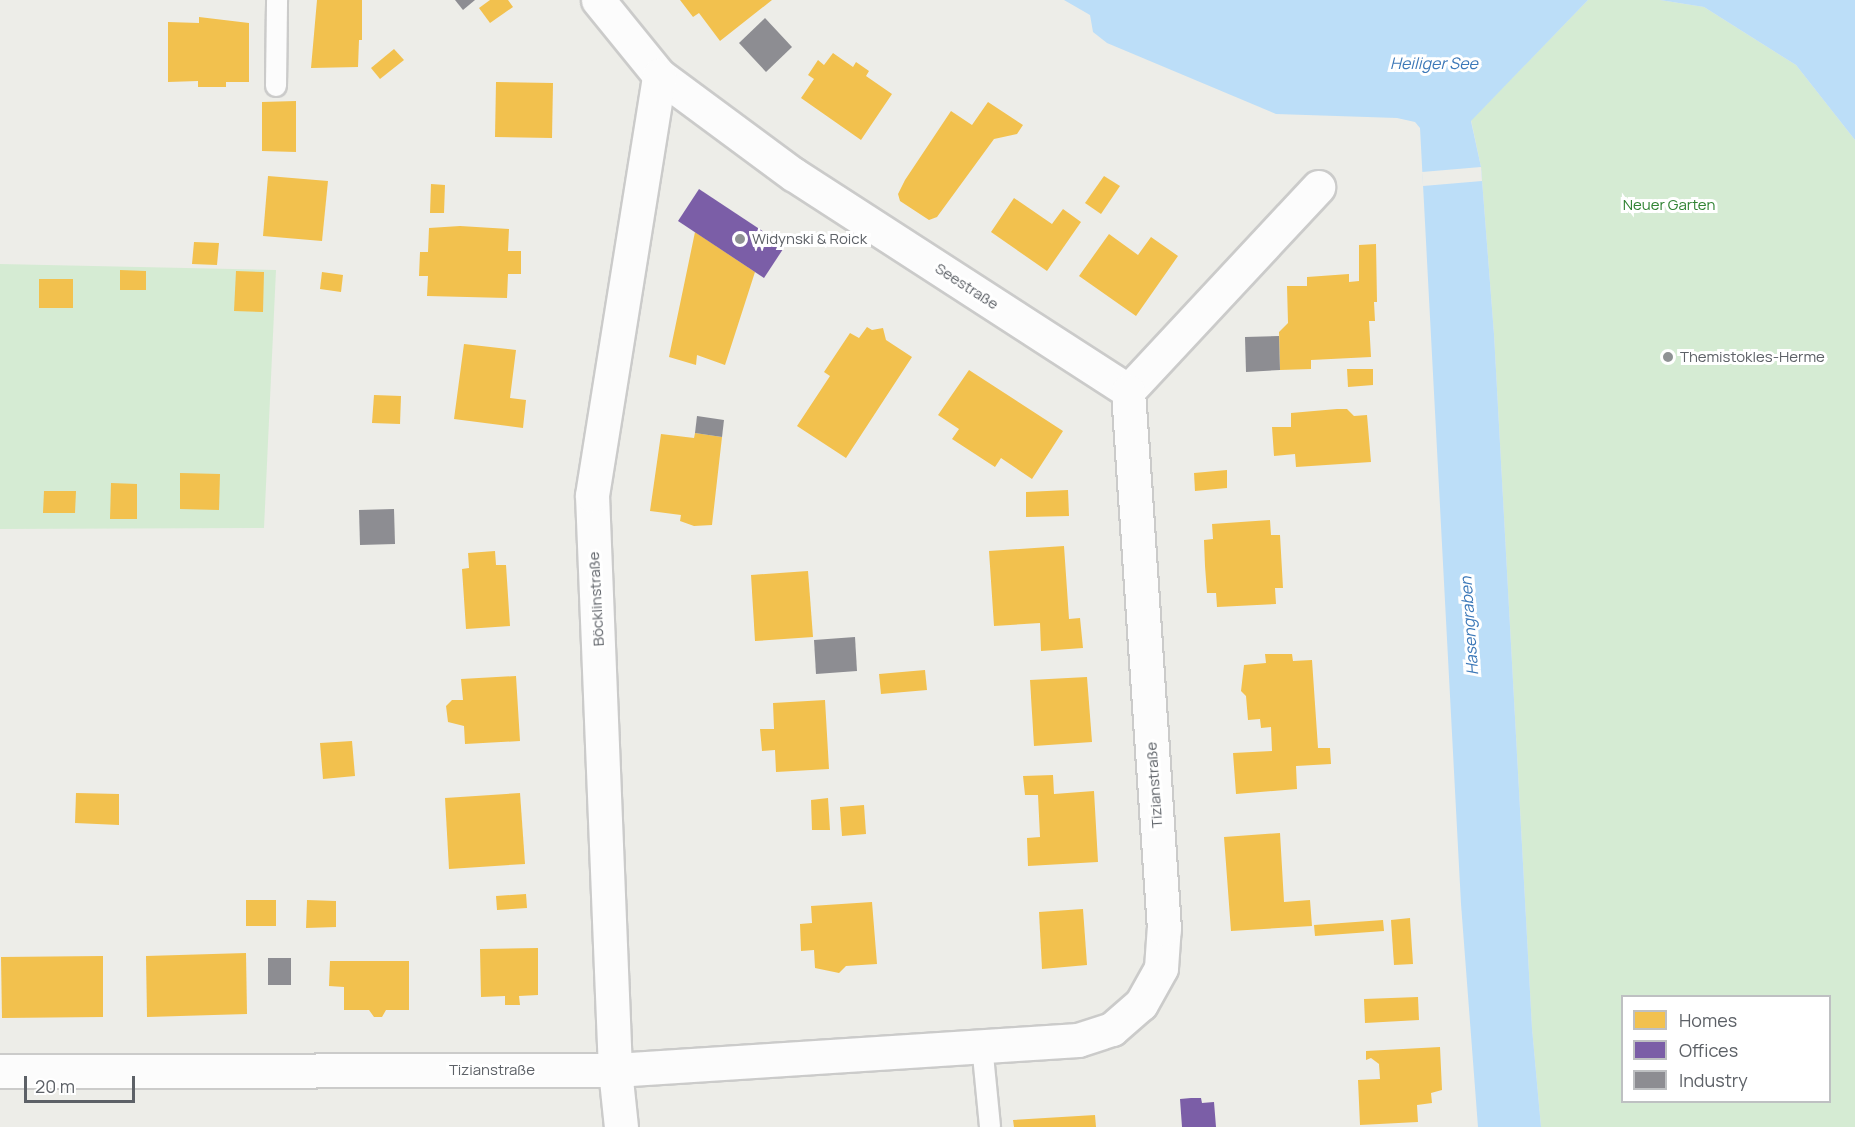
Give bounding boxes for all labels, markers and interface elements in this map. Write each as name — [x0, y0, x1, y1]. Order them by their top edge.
water label: Heiliger See — [1390, 53, 1478, 73]
park label: Neuer Garten — [1623, 196, 1715, 214]
place label: Widynski & Roick — [752, 230, 867, 248]
marker: Widynski & Roick — [733, 232, 747, 246]
street label: Seestraße — [932, 259, 1002, 313]
place label: Themistokles-Herme — [1680, 348, 1825, 366]
marker: Themistokles-Herme — [1661, 350, 1675, 364]
street label: Böcklinstraße — [585, 551, 607, 647]
water label: Hasengraben — [1456, 576, 1482, 676]
street label: Tizianstraße — [1142, 741, 1166, 829]
legend — [1621, 995, 1831, 1103]
text: Homes — [1679, 1008, 1737, 1032]
text: Offices — [1679, 1038, 1738, 1062]
street label: Tizianstraße — [449, 1061, 535, 1079]
scale bar — [27, 1064, 138, 1102]
text: Industry — [1679, 1068, 1748, 1092]
text: 20 m — [35, 1074, 75, 1098]

